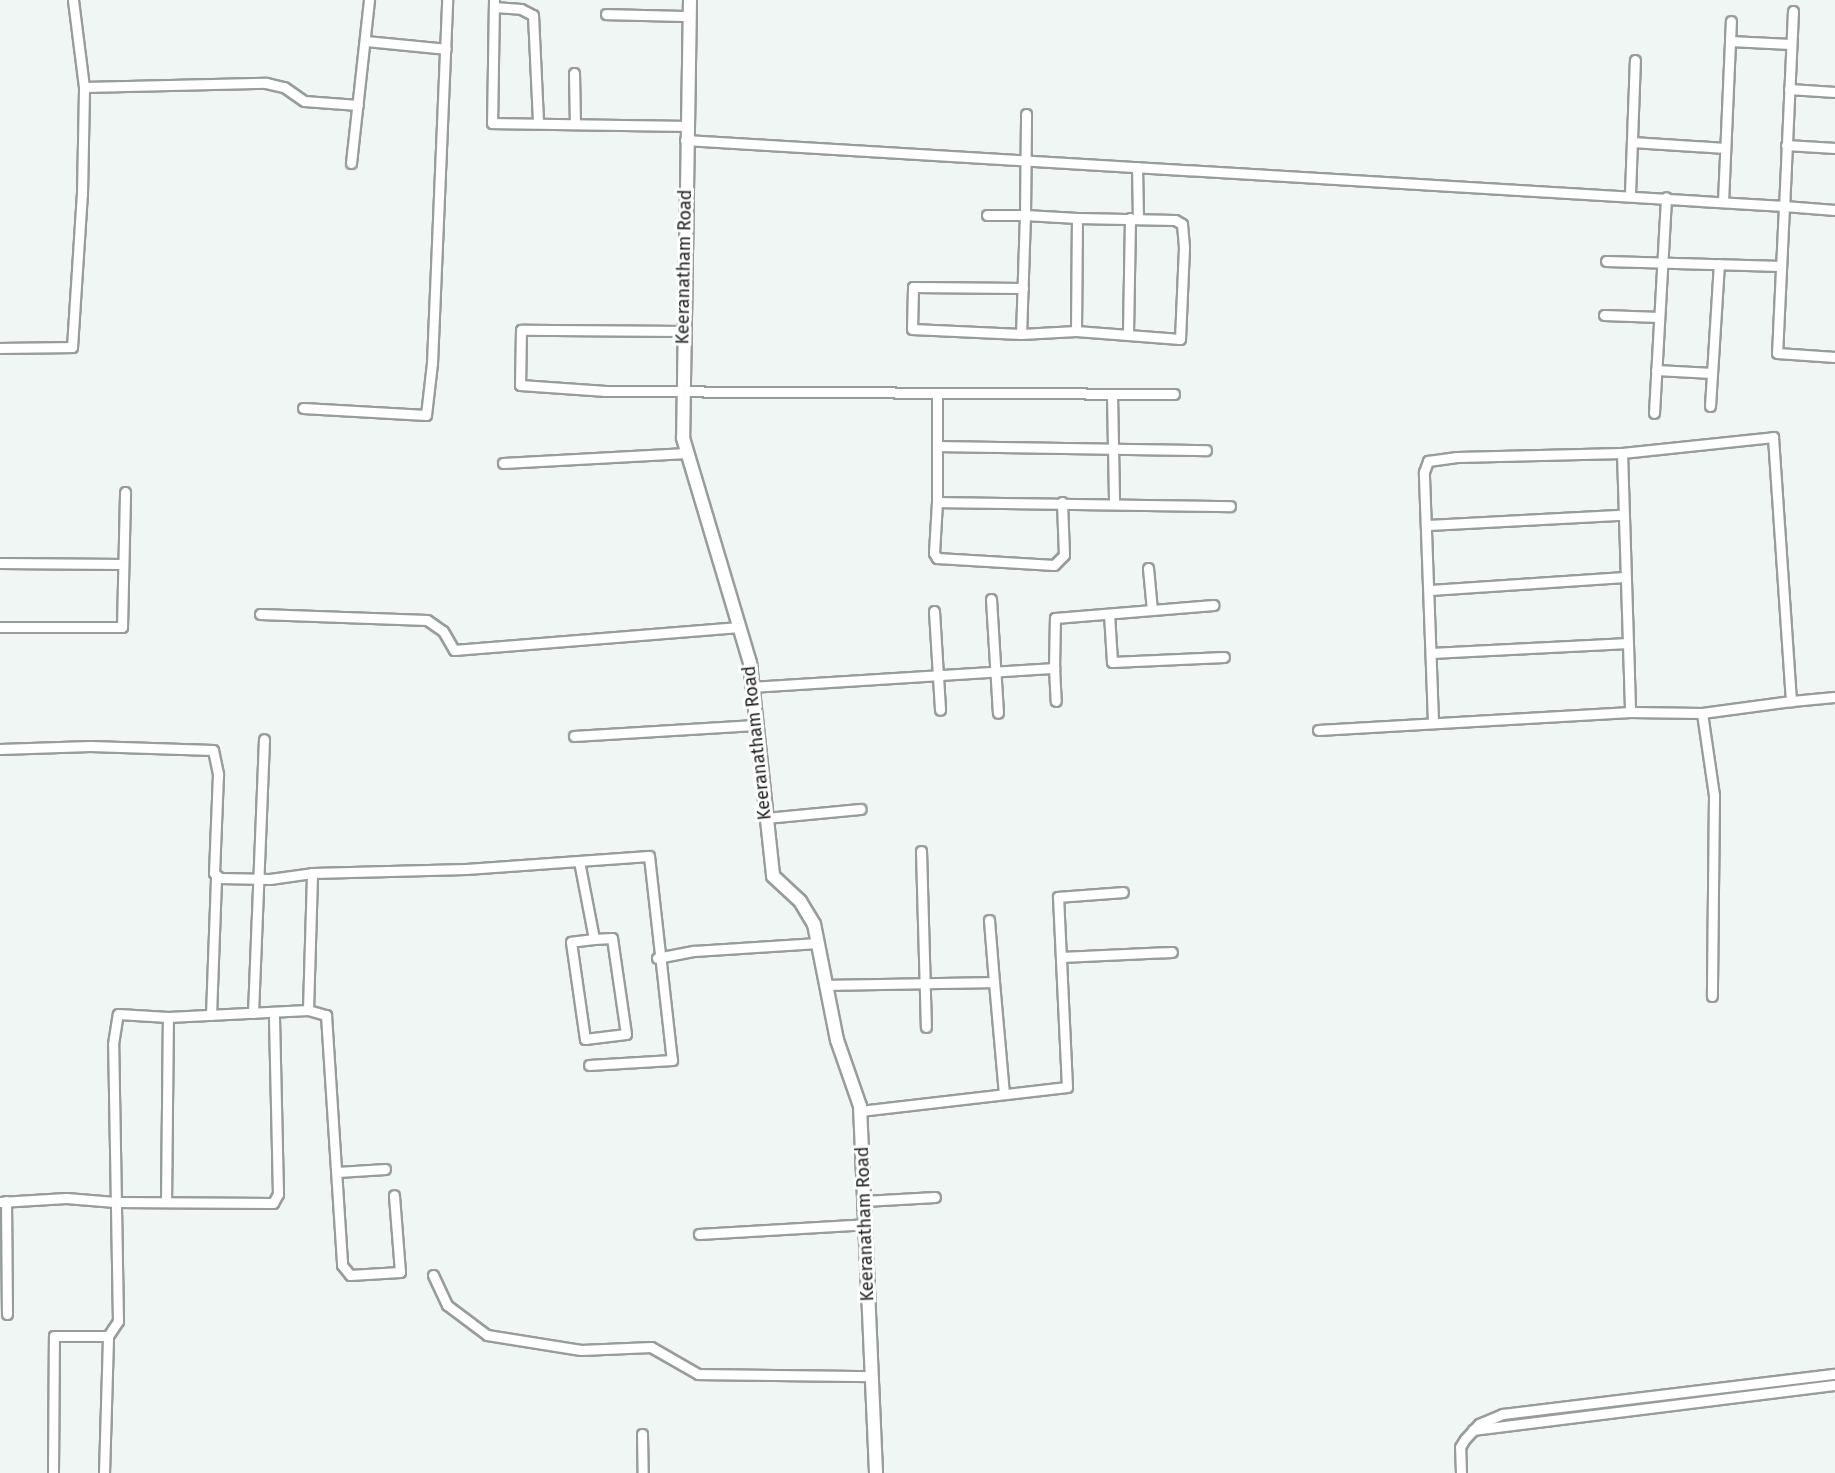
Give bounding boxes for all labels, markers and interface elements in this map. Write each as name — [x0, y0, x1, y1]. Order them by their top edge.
street label: Keeranatham Road — [672, 189, 696, 345]
street label: Keeranatham Road — [738, 665, 776, 821]
street label: Keeranatham Road — [852, 1146, 878, 1302]

